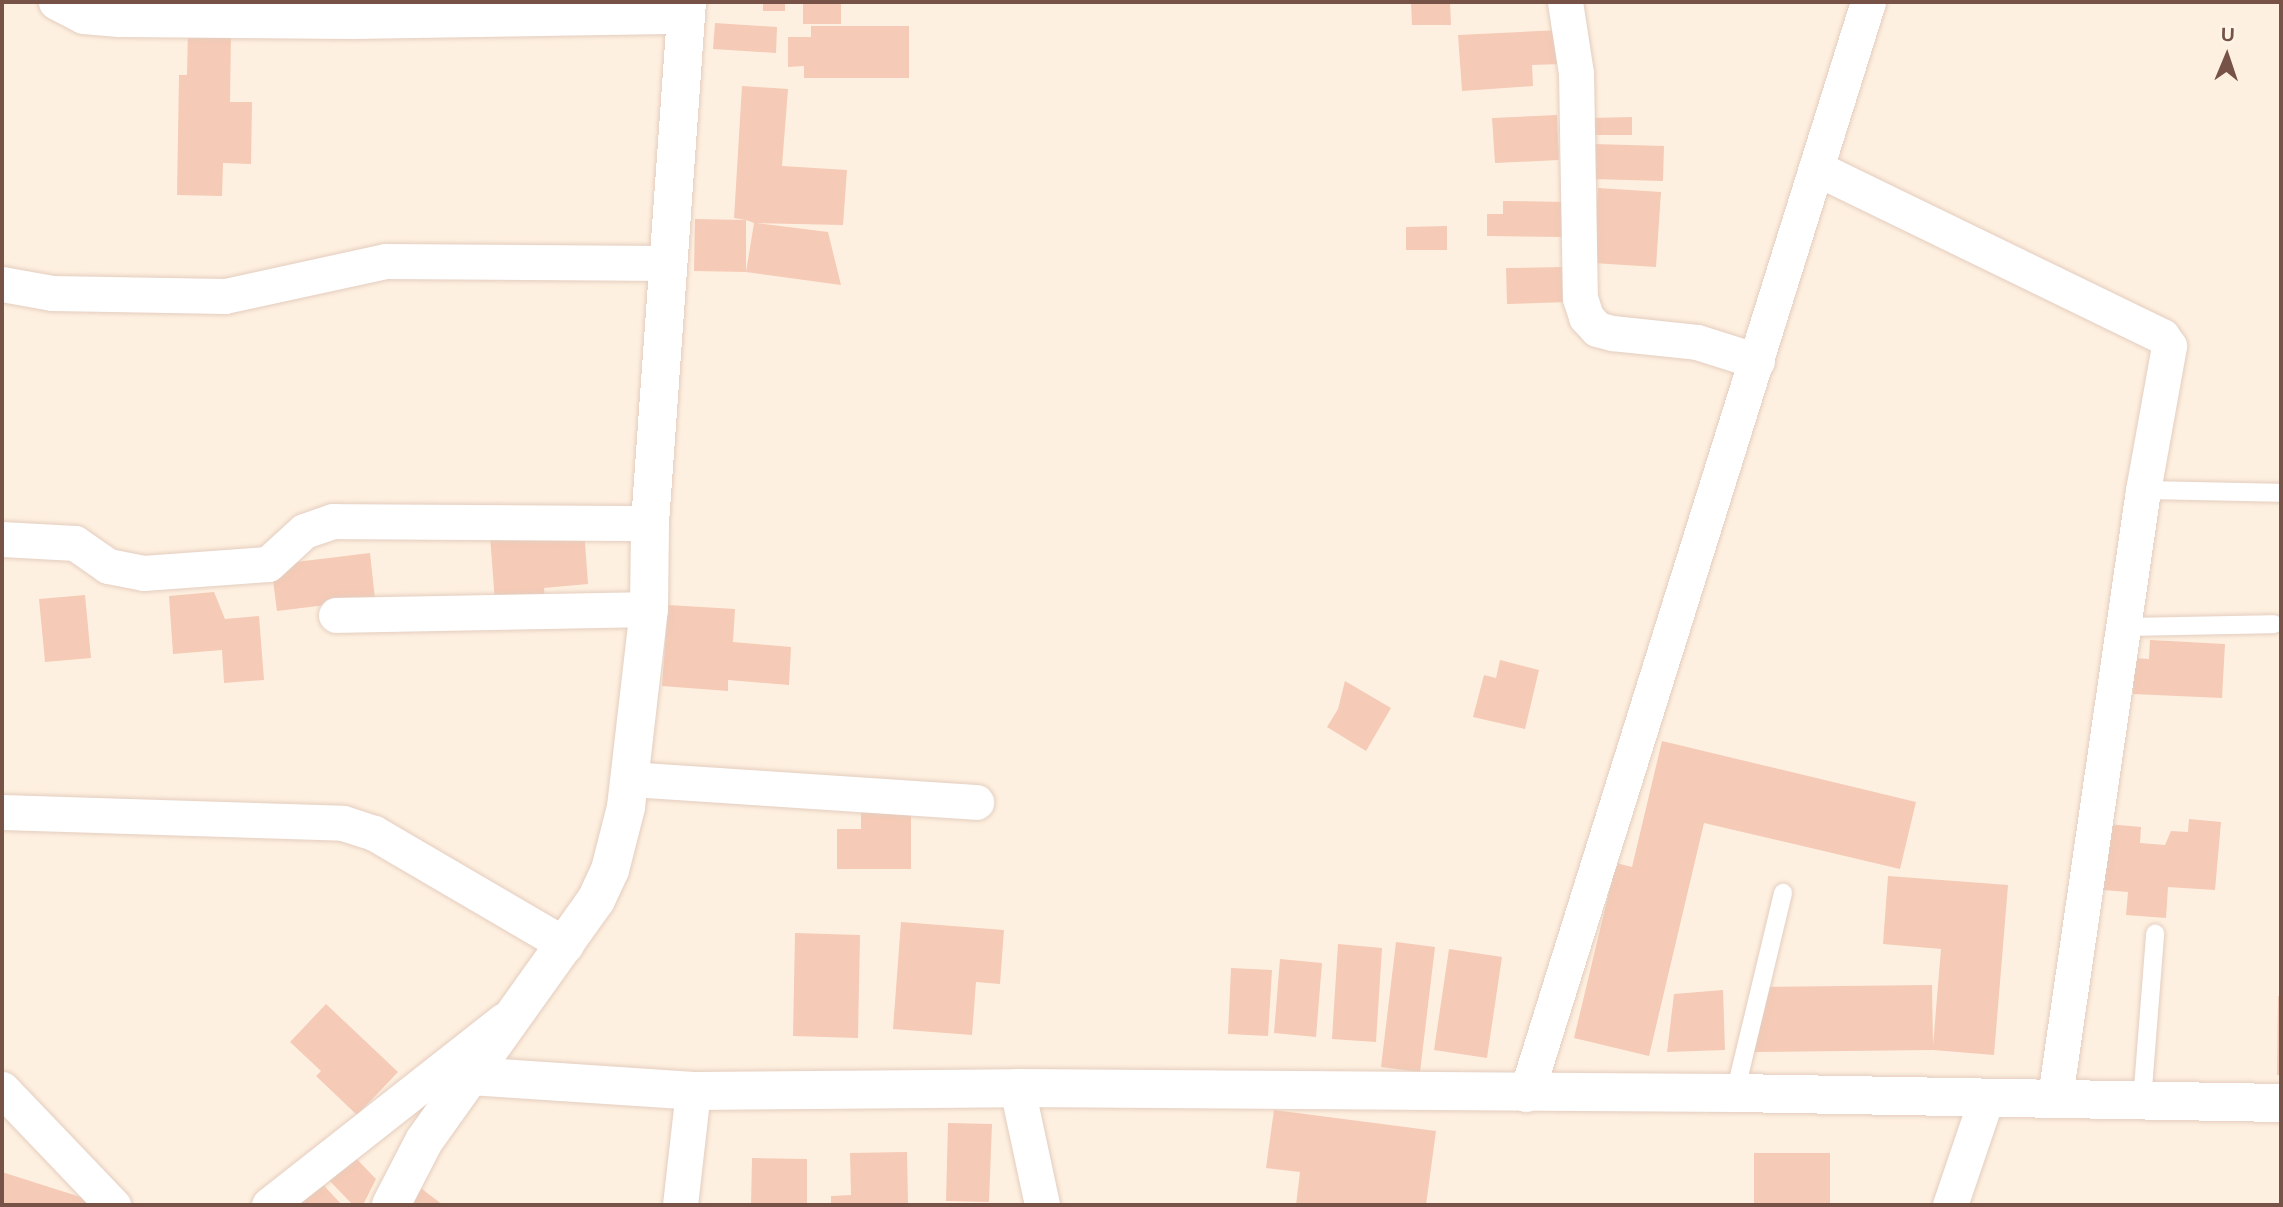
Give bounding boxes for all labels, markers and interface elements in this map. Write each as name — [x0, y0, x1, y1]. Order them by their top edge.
north arrow — [2192, 21, 2262, 91]
text: U — [2221, 24, 2235, 45]

